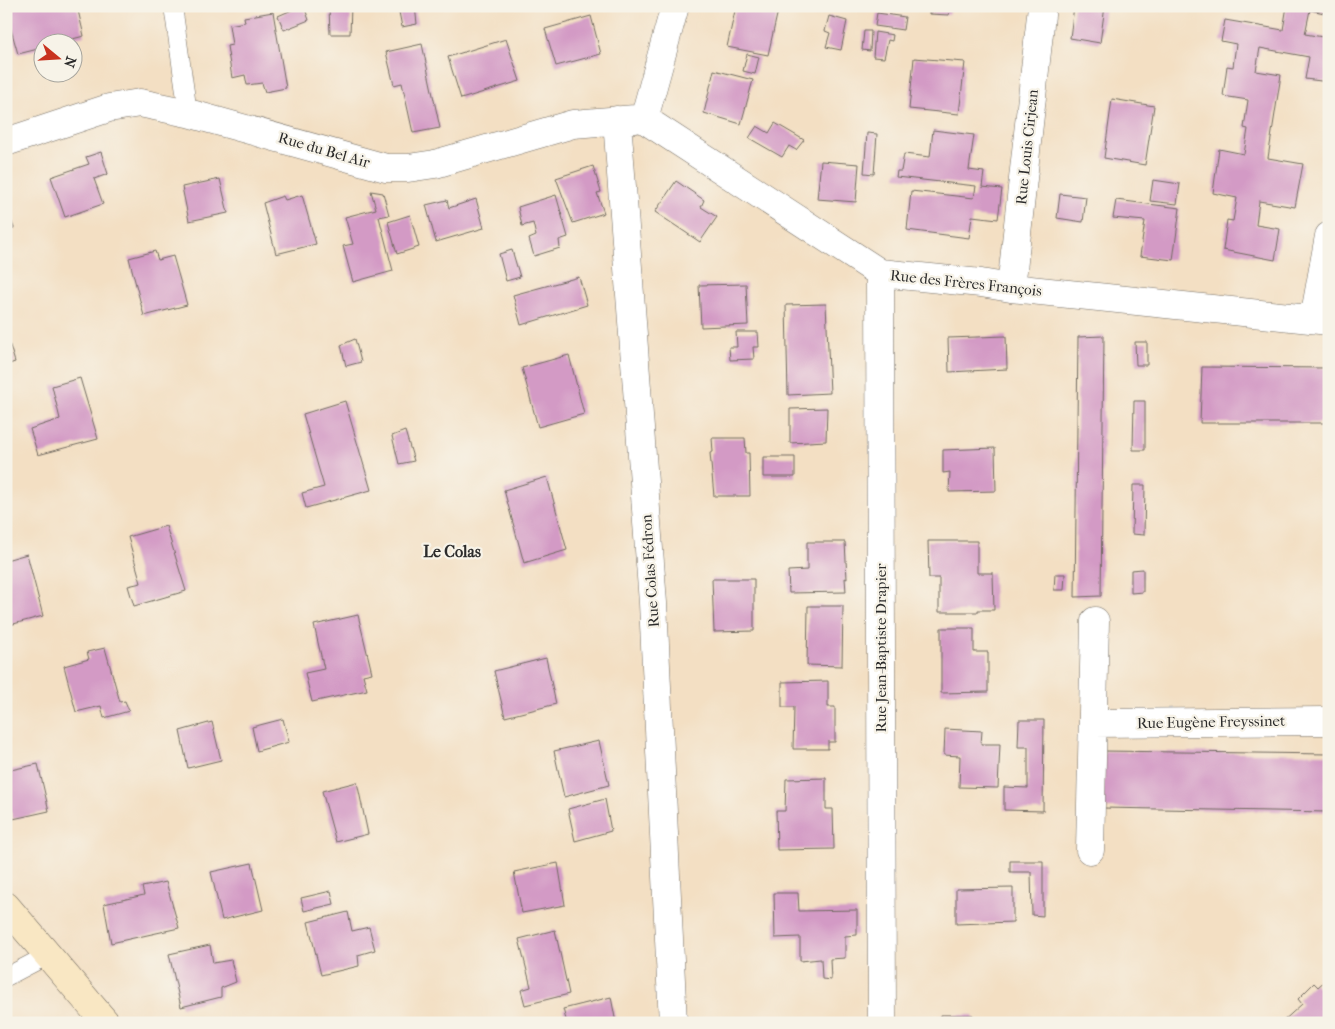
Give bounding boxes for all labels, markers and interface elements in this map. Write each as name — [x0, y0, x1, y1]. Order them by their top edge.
north arrow — [32, 32, 82, 82]
text: N — [60, 54, 80, 70]
street label: Rue Louis Cirjean — [1012, 88, 1042, 206]
street label: Rue du Bel Air — [276, 128, 373, 172]
street label: Rue des Frères François — [889, 266, 1043, 300]
street label: Rue Colas Fédron — [637, 514, 663, 628]
district label: Le Colas — [423, 542, 481, 561]
street label: Rue Jean-Baptiste Drapier — [872, 563, 890, 733]
street label: Rue Eugène Freyssinet — [1137, 712, 1286, 732]

